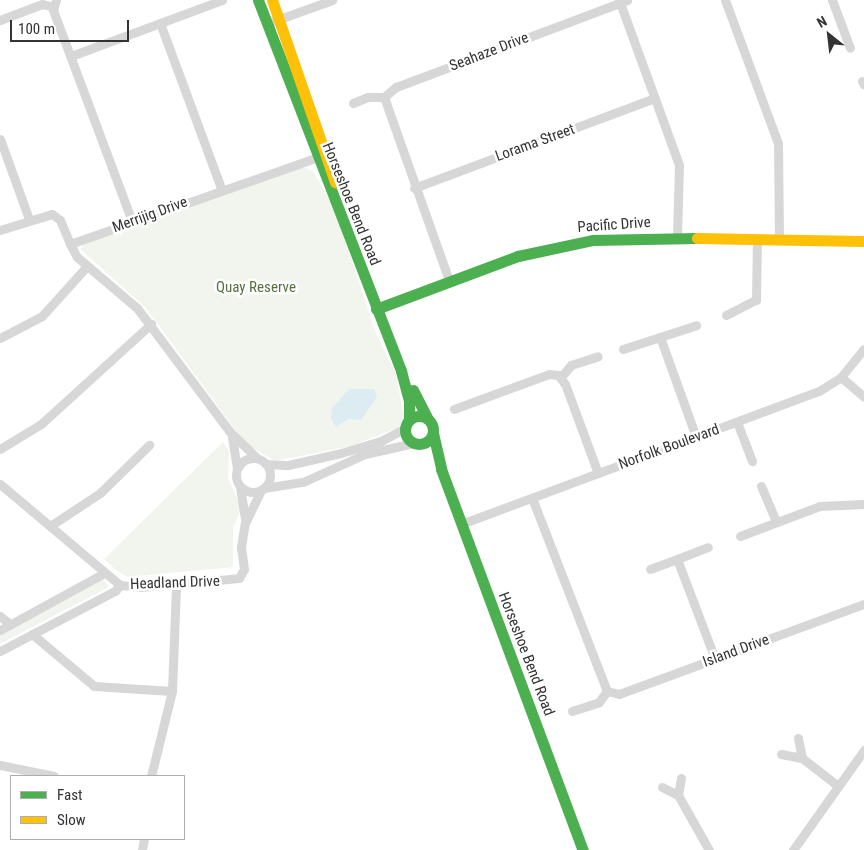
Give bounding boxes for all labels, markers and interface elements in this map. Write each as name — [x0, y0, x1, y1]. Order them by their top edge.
scale bar — [12, 10, 131, 42]
north arrow — [804, 10, 854, 60]
text: N — [814, 13, 829, 31]
text: 100 m — [18, 20, 55, 38]
street label: Seahaze Drive — [447, 29, 531, 75]
street label: Lorama Street — [493, 120, 577, 166]
street label: Horseshoe Bend Road — [318, 140, 384, 268]
street label: Merrijig Drive — [110, 193, 190, 237]
street label: Pacific Drive — [577, 213, 651, 237]
park label: Quay Reserve — [216, 279, 296, 297]
street label: Norfolk Boulevard — [616, 420, 722, 474]
street label: Headland Drive — [130, 572, 220, 594]
street label: Horseshoe Bend Road — [494, 590, 558, 718]
street label: Island Drive — [700, 631, 772, 671]
legend — [10, 775, 185, 840]
text: Fast — [57, 786, 82, 804]
text: Slow — [57, 811, 86, 829]

